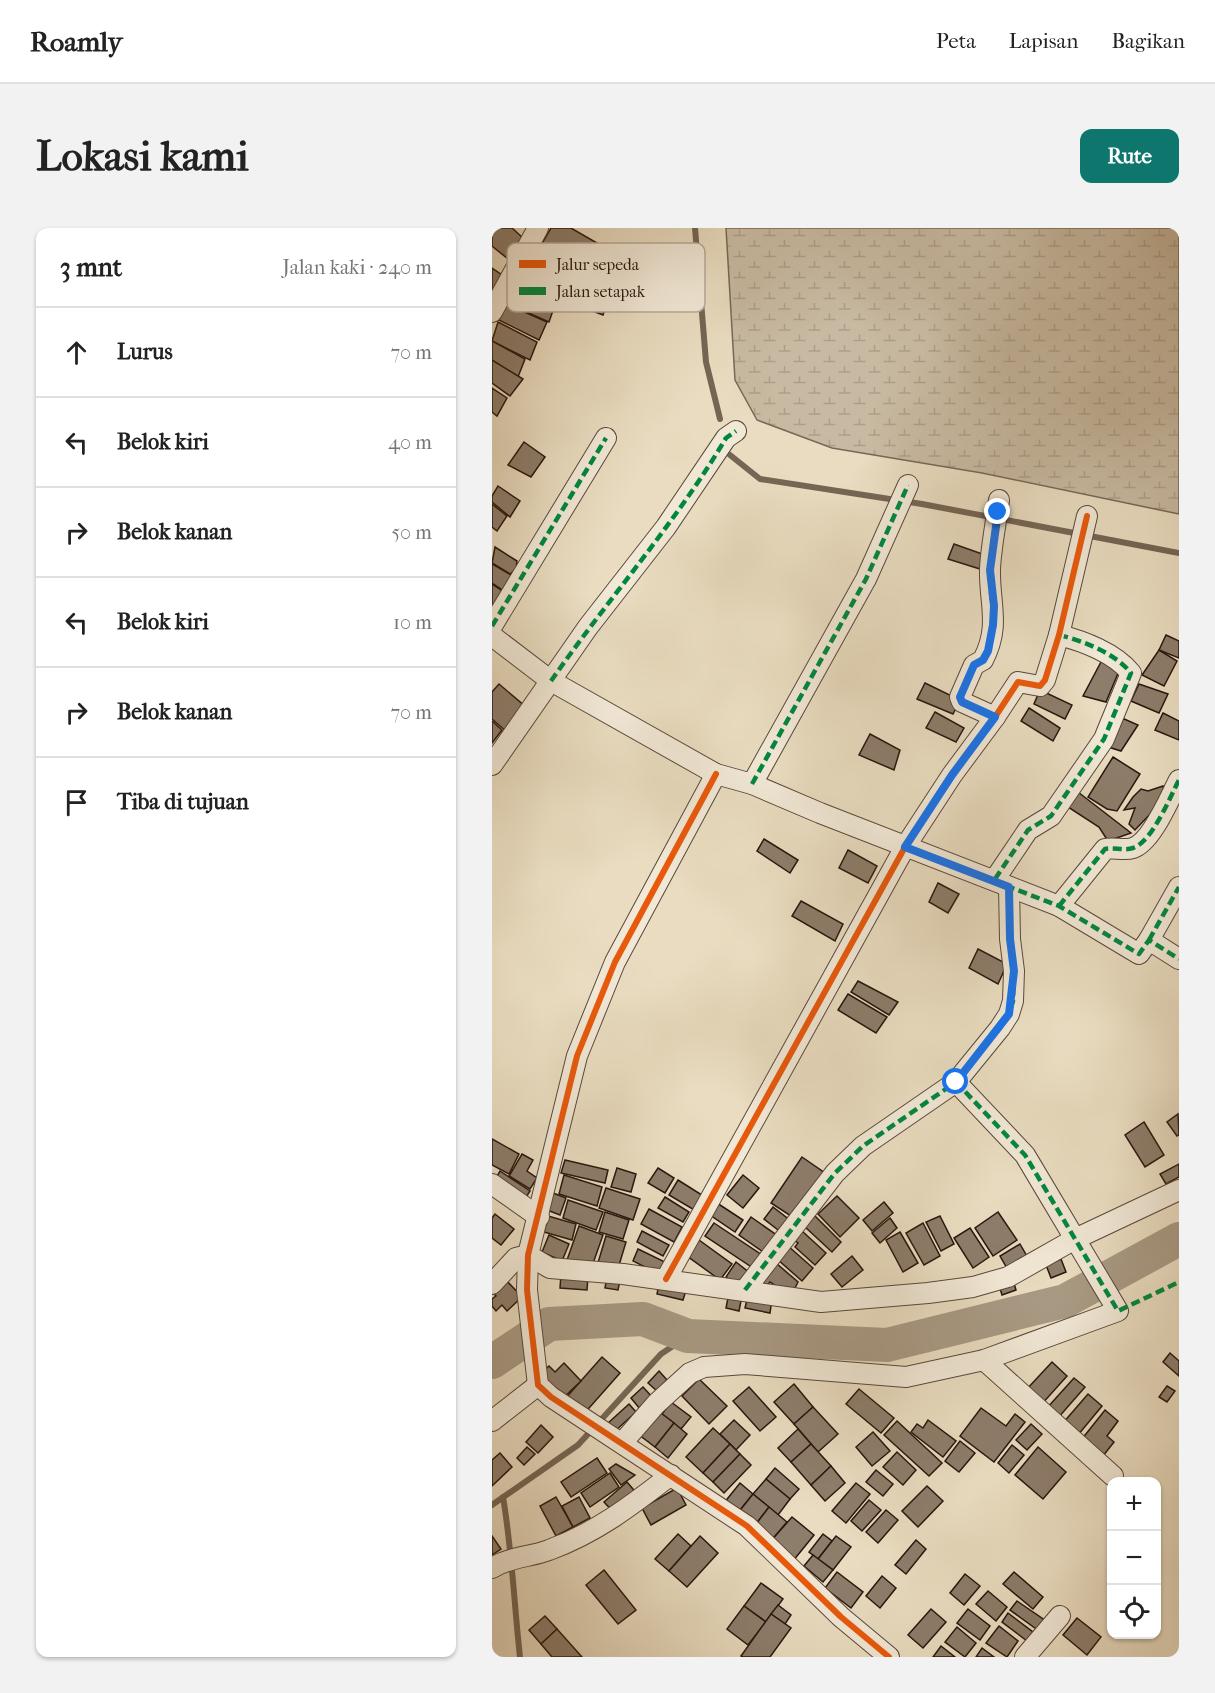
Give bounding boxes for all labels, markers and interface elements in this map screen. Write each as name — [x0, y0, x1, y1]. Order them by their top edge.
text: Roamly — [30, 25, 122, 58]
text: Peta — [936, 29, 976, 53]
text: Lapisan — [1009, 29, 1078, 53]
text: Bagikan — [1111, 29, 1185, 53]
button: Rute — [1080, 129, 1179, 183]
text: Lokasi kami — [36, 132, 249, 181]
legend — [507, 243, 705, 312]
text: 3 mnt — [60, 252, 122, 283]
text: Jalur sepeda — [554, 255, 640, 274]
text: Jalan kaki · 240 m — [283, 256, 432, 279]
text: Jalan setapak — [554, 282, 646, 301]
icon: ahead — [60, 336, 93, 369]
text: Lurus — [117, 339, 173, 365]
text: 70 m — [390, 341, 432, 364]
icon: left — [60, 426, 93, 459]
text: Belok kiri — [117, 429, 209, 455]
text: 40 m — [388, 431, 432, 454]
route end — [984, 498, 1010, 524]
icon: right — [60, 516, 93, 549]
text: Belok kanan — [117, 519, 232, 545]
text: 50 m — [391, 521, 432, 544]
icon: left — [60, 606, 93, 639]
text: Belok kiri — [117, 609, 209, 635]
text: 10 m — [393, 611, 432, 634]
icon: right — [60, 696, 93, 729]
text: Belok kanan — [117, 699, 232, 725]
text: 70 m — [390, 701, 432, 724]
icon: arrive — [60, 786, 93, 819]
text: Tiba di tujuan — [117, 789, 249, 815]
route start — [942, 1068, 968, 1094]
map controls — [1107, 1477, 1161, 1639]
button: + — [1107, 1477, 1161, 1531]
button: − — [1107, 1531, 1161, 1585]
button: locate — [1107, 1585, 1161, 1639]

